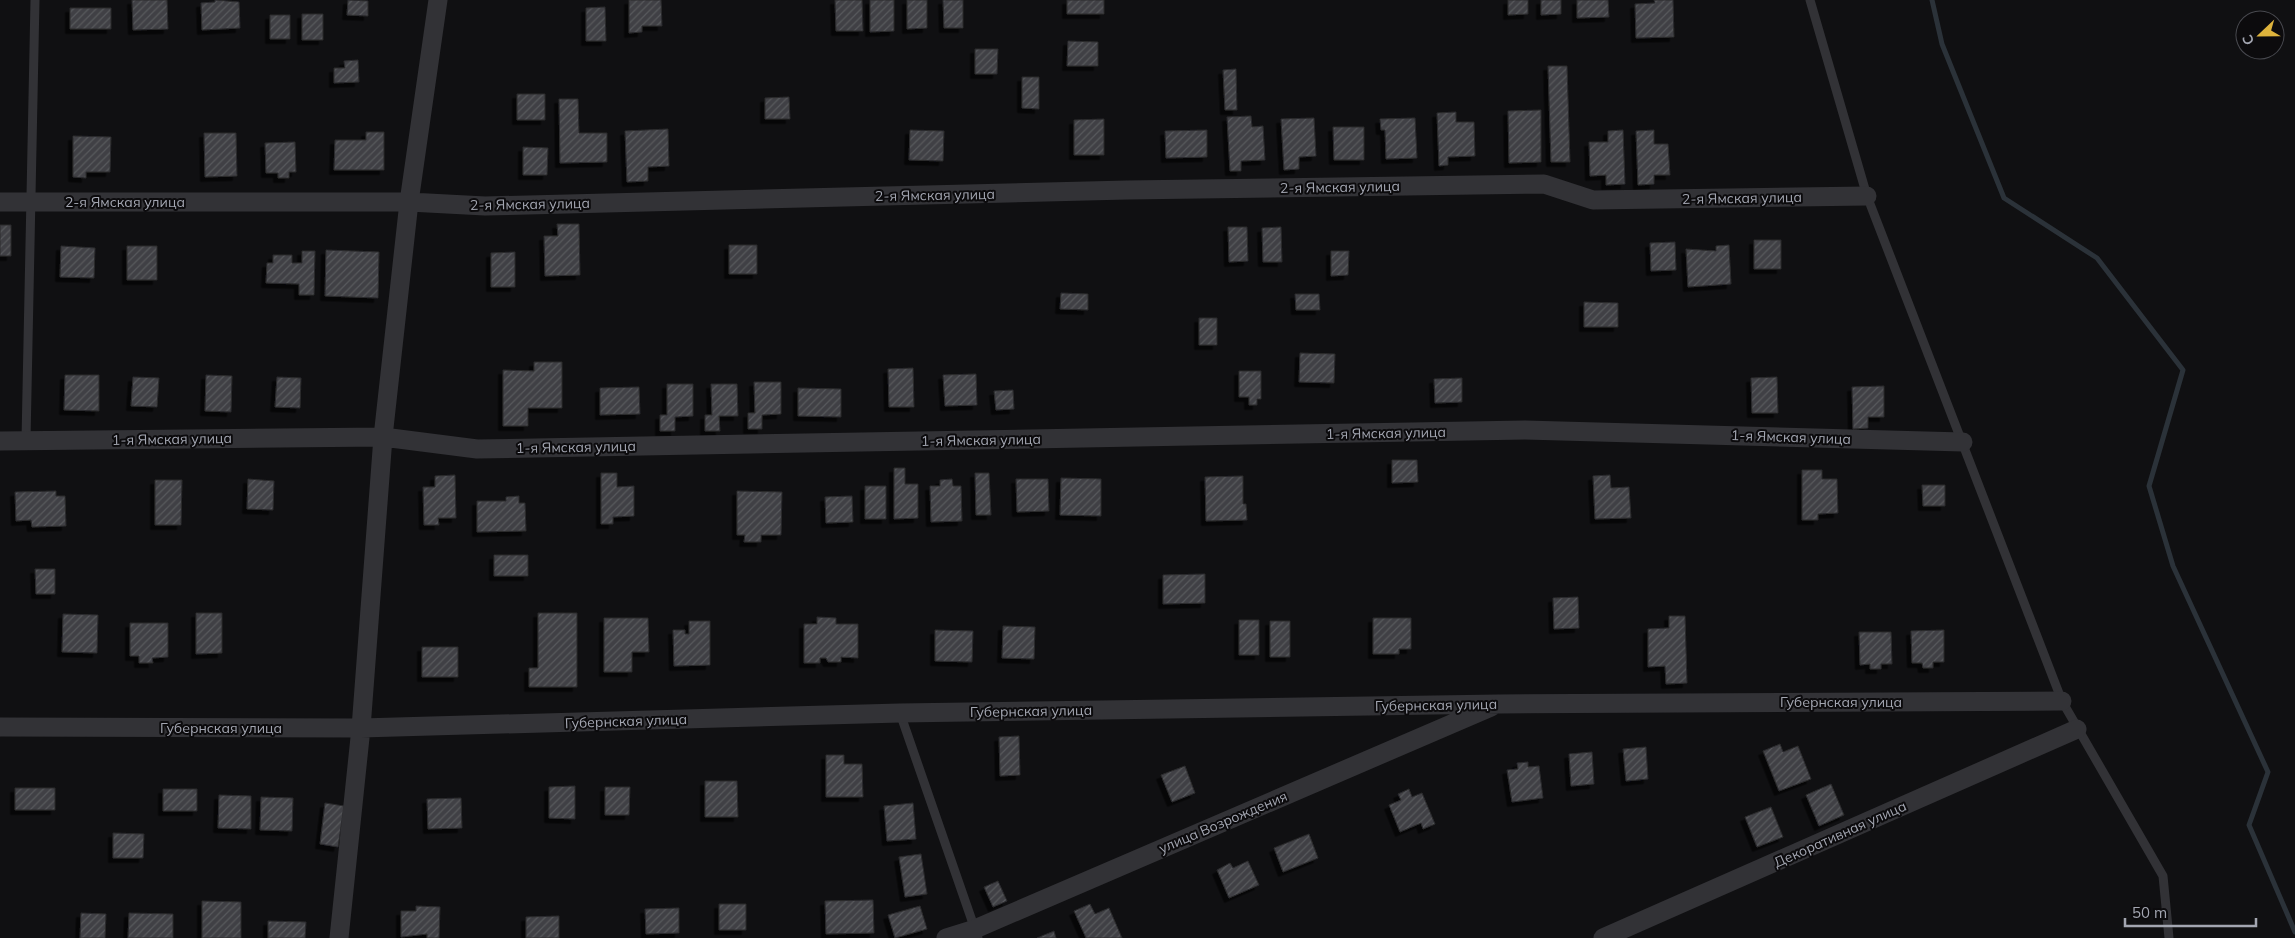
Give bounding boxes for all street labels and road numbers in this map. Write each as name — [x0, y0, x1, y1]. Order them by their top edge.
street label: 2-я Ямская улица — [1280, 177, 1400, 197]
street label: 2-я Ямская улица — [875, 185, 995, 205]
street label: 2-я Ямская улица — [1682, 188, 1802, 208]
street label: 2-я Ямская улица — [65, 193, 185, 211]
street label: 2-я Ямская улица — [470, 194, 590, 214]
street label: 1-я Ямская улица — [1326, 423, 1446, 443]
street label: 1-я Ямская улица — [1731, 426, 1851, 448]
street label: 1-я Ямская улица — [112, 429, 232, 449]
street label: 1-я Ямская улица — [921, 430, 1041, 450]
street label: 1-я Ямская улица — [516, 437, 636, 457]
street label: Губернская улица — [1780, 693, 1902, 711]
street label: Губернская улица — [1375, 695, 1497, 715]
street label: Губернская улица — [970, 701, 1092, 721]
street label: Губернская улица — [565, 710, 687, 732]
street label: Губернская улица — [160, 719, 282, 737]
street label: улица Возрождения — [1156, 787, 1290, 857]
street label: Декоративная улица — [1771, 797, 1909, 871]

